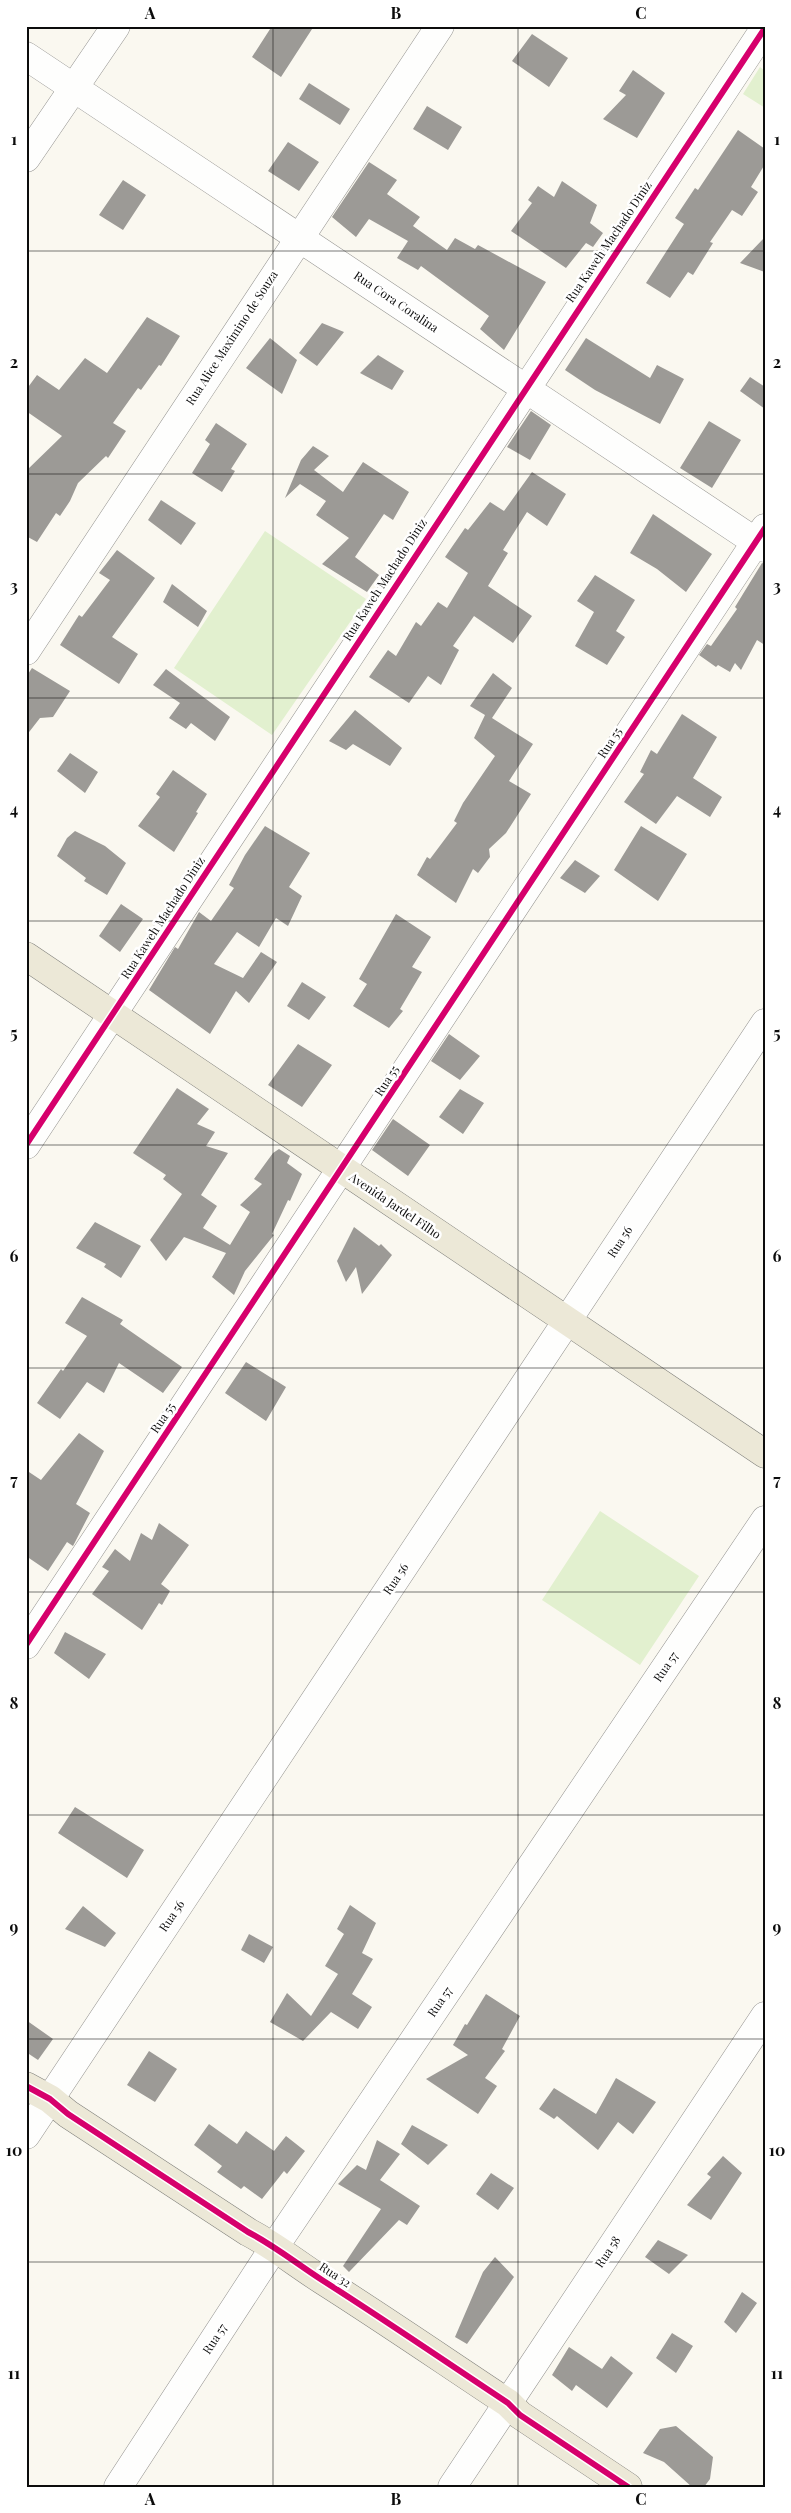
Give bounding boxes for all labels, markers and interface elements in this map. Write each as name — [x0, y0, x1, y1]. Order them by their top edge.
text: A — [144, 2, 156, 23]
text: B — [391, 2, 402, 23]
text: C — [635, 2, 647, 23]
text: 1 — [11, 128, 17, 149]
text: 1 — [774, 128, 780, 149]
street label: Rua Kaweh Machado Diniz — [562, 177, 655, 305]
street label: Rua Alice Maximino de Souza — [182, 267, 281, 408]
street label: Rua Cora Coralina — [351, 267, 442, 335]
text: 2 — [10, 351, 18, 372]
text: 2 — [773, 351, 781, 372]
street label: Rua Kaweh Machado Diniz — [339, 515, 430, 644]
text: 3 — [10, 575, 18, 596]
text: 3 — [773, 575, 781, 596]
street label: Rua 55 — [593, 724, 625, 761]
text: 4 — [10, 798, 18, 819]
text: 4 — [773, 798, 781, 819]
street label: Rua Kaweh Machado Diniz — [117, 853, 208, 982]
text: 5 — [10, 1022, 18, 1043]
text: 5 — [773, 1022, 781, 1043]
street label: Rua 55 — [370, 1062, 402, 1099]
street label: Avenida Jardel Filho — [346, 1168, 445, 1242]
street label: Rua 56 — [603, 1223, 635, 1260]
text: 6 — [10, 1245, 19, 1266]
text: 6 — [773, 1245, 782, 1266]
street label: Rua 55 — [146, 1399, 178, 1436]
text: 7 — [10, 1469, 18, 1490]
text: 7 — [773, 1469, 781, 1490]
street label: Rua 56 — [379, 1560, 412, 1597]
street label: Rua 57 — [649, 1648, 681, 1685]
text: 8 — [10, 1692, 19, 1713]
text: 8 — [773, 1692, 782, 1713]
street label: Rua 56 — [155, 1897, 188, 1934]
text: 9 — [10, 1916, 19, 1937]
text: 9 — [773, 1916, 782, 1937]
street label: Rua 57 — [423, 1983, 455, 2020]
text: 10 — [6, 2139, 22, 2160]
text: 10 — [769, 2139, 785, 2160]
street label: Rua 58 — [591, 2233, 624, 2270]
street label: Rua 32 — [317, 2258, 355, 2290]
street label: Rua 57 — [198, 2320, 230, 2357]
text: 11 — [8, 2362, 20, 2383]
text: 11 — [771, 2362, 783, 2383]
text: A — [144, 2488, 156, 2509]
text: B — [391, 2488, 402, 2509]
text: C — [635, 2488, 647, 2509]

